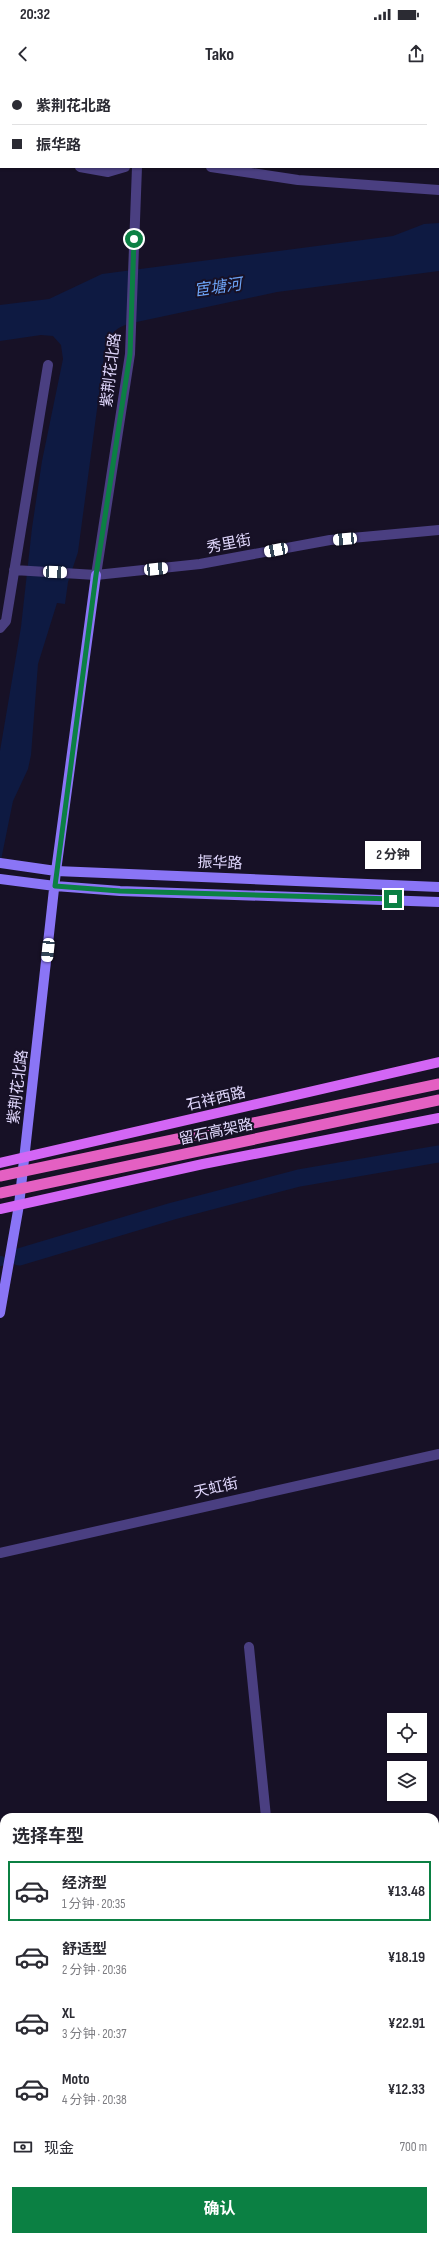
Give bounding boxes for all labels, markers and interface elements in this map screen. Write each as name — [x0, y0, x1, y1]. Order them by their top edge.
text: 20:32 — [20, 5, 50, 24]
icon: back — [12, 43, 34, 65]
icon: share — [405, 43, 427, 65]
text: Tako — [205, 44, 234, 65]
text: 紫荆花北路 — [36, 97, 111, 116]
text: 振华路 — [36, 136, 81, 155]
route start — [125, 230, 143, 248]
water label: 宦塘河 — [193, 275, 246, 301]
street label: 紫荆花北路 — [97, 332, 125, 408]
street label: 秀里街 — [205, 530, 253, 558]
car — [333, 532, 357, 546]
car — [263, 542, 289, 558]
car — [143, 562, 169, 576]
car — [43, 565, 67, 579]
callout: 2 分钟 — [365, 841, 421, 869]
text: 2 分钟 — [376, 847, 410, 863]
street label: 振华路 — [197, 853, 243, 873]
route end — [384, 890, 402, 908]
car — [41, 937, 55, 963]
street label: 紫荆花北路 — [4, 1049, 32, 1125]
street label: 石祥西路 — [185, 1083, 247, 1115]
street label: 留石高架路 — [177, 1115, 255, 1149]
street label: 天虹街 — [192, 1474, 240, 1502]
map controls — [387, 1713, 427, 1801]
button: locate — [387, 1713, 427, 1753]
button: layers — [387, 1761, 427, 1801]
text: 选择车型 — [12, 1826, 84, 1847]
icon: car — [14, 1873, 50, 1909]
text: 经济型 — [62, 1874, 107, 1893]
text: ¥13.48 — [387, 1882, 425, 1901]
text: 1 分钟 · 20:35 — [62, 1896, 125, 1912]
icon: car — [14, 1939, 50, 1975]
text: 舒适型 — [62, 1940, 107, 1959]
text: ¥18.19 — [388, 1948, 425, 1967]
text: 2 分钟 · 20:36 — [62, 1962, 127, 1978]
text: XL — [62, 2004, 75, 2023]
icon: car — [14, 2005, 50, 2041]
text: ¥22.91 — [388, 2014, 425, 2033]
text: 3 分钟 · 20:37 — [62, 2026, 126, 2042]
text: Moto — [62, 2070, 89, 2089]
icon: car — [14, 2071, 50, 2107]
text: ¥12.33 — [388, 2080, 425, 2099]
text: 4 分钟 · 20:38 — [62, 2092, 127, 2108]
icon: cash — [12, 2136, 34, 2158]
text: 现金 — [44, 2139, 74, 2158]
text: 700 m — [400, 2139, 427, 2155]
button: 确认 — [12, 2187, 427, 2233]

